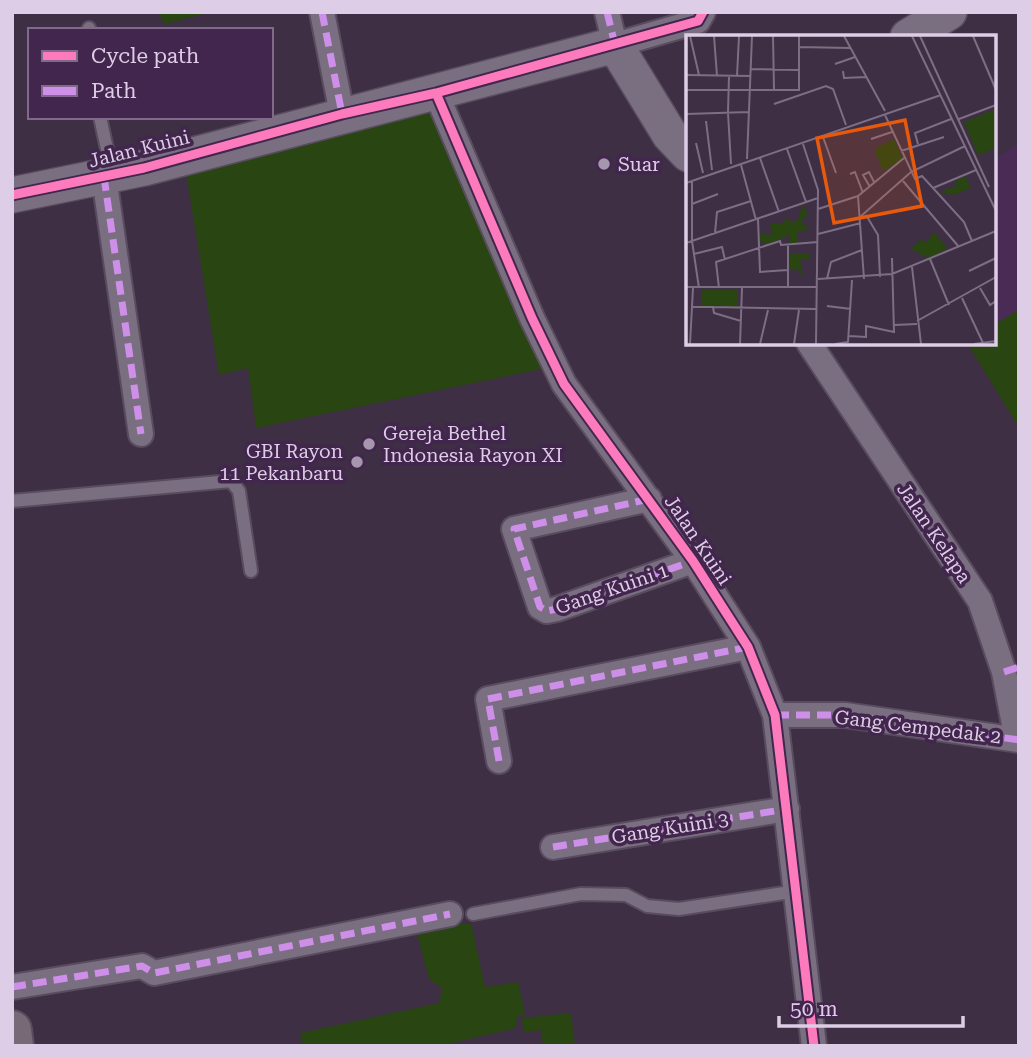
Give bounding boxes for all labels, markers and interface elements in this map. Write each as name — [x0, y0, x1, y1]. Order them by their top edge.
legend — [28, 28, 273, 119]
inset map — [686, 35, 996, 345]
text: Cycle path — [91, 44, 200, 68]
text: Path — [91, 79, 137, 103]
street label: Jalan Kuini — [86, 125, 192, 173]
place label: Suar — [618, 153, 660, 176]
marker: Suar — [596, 156, 612, 172]
place label: Gereja Bethel Indonesia Rayon XI — [383, 422, 563, 467]
marker: Gereja Bethel Indonesia Rayon XI — [361, 436, 377, 452]
place label: GBI Rayon 11 Pekanbaru — [219, 440, 343, 485]
marker: GBI Rayon 11 Pekanbaru — [349, 454, 365, 470]
street label: Jalan Kelapa — [892, 478, 976, 588]
street label: Jalan Kuini — [660, 491, 736, 589]
street label: Gang Kuini 1 — [552, 559, 672, 619]
street label: Gang Cempedak 2 — [833, 705, 1003, 749]
street label: Gang Kuini 3 — [610, 807, 730, 849]
scale bar — [779, 984, 963, 1028]
text: 50 m — [790, 997, 838, 1021]

